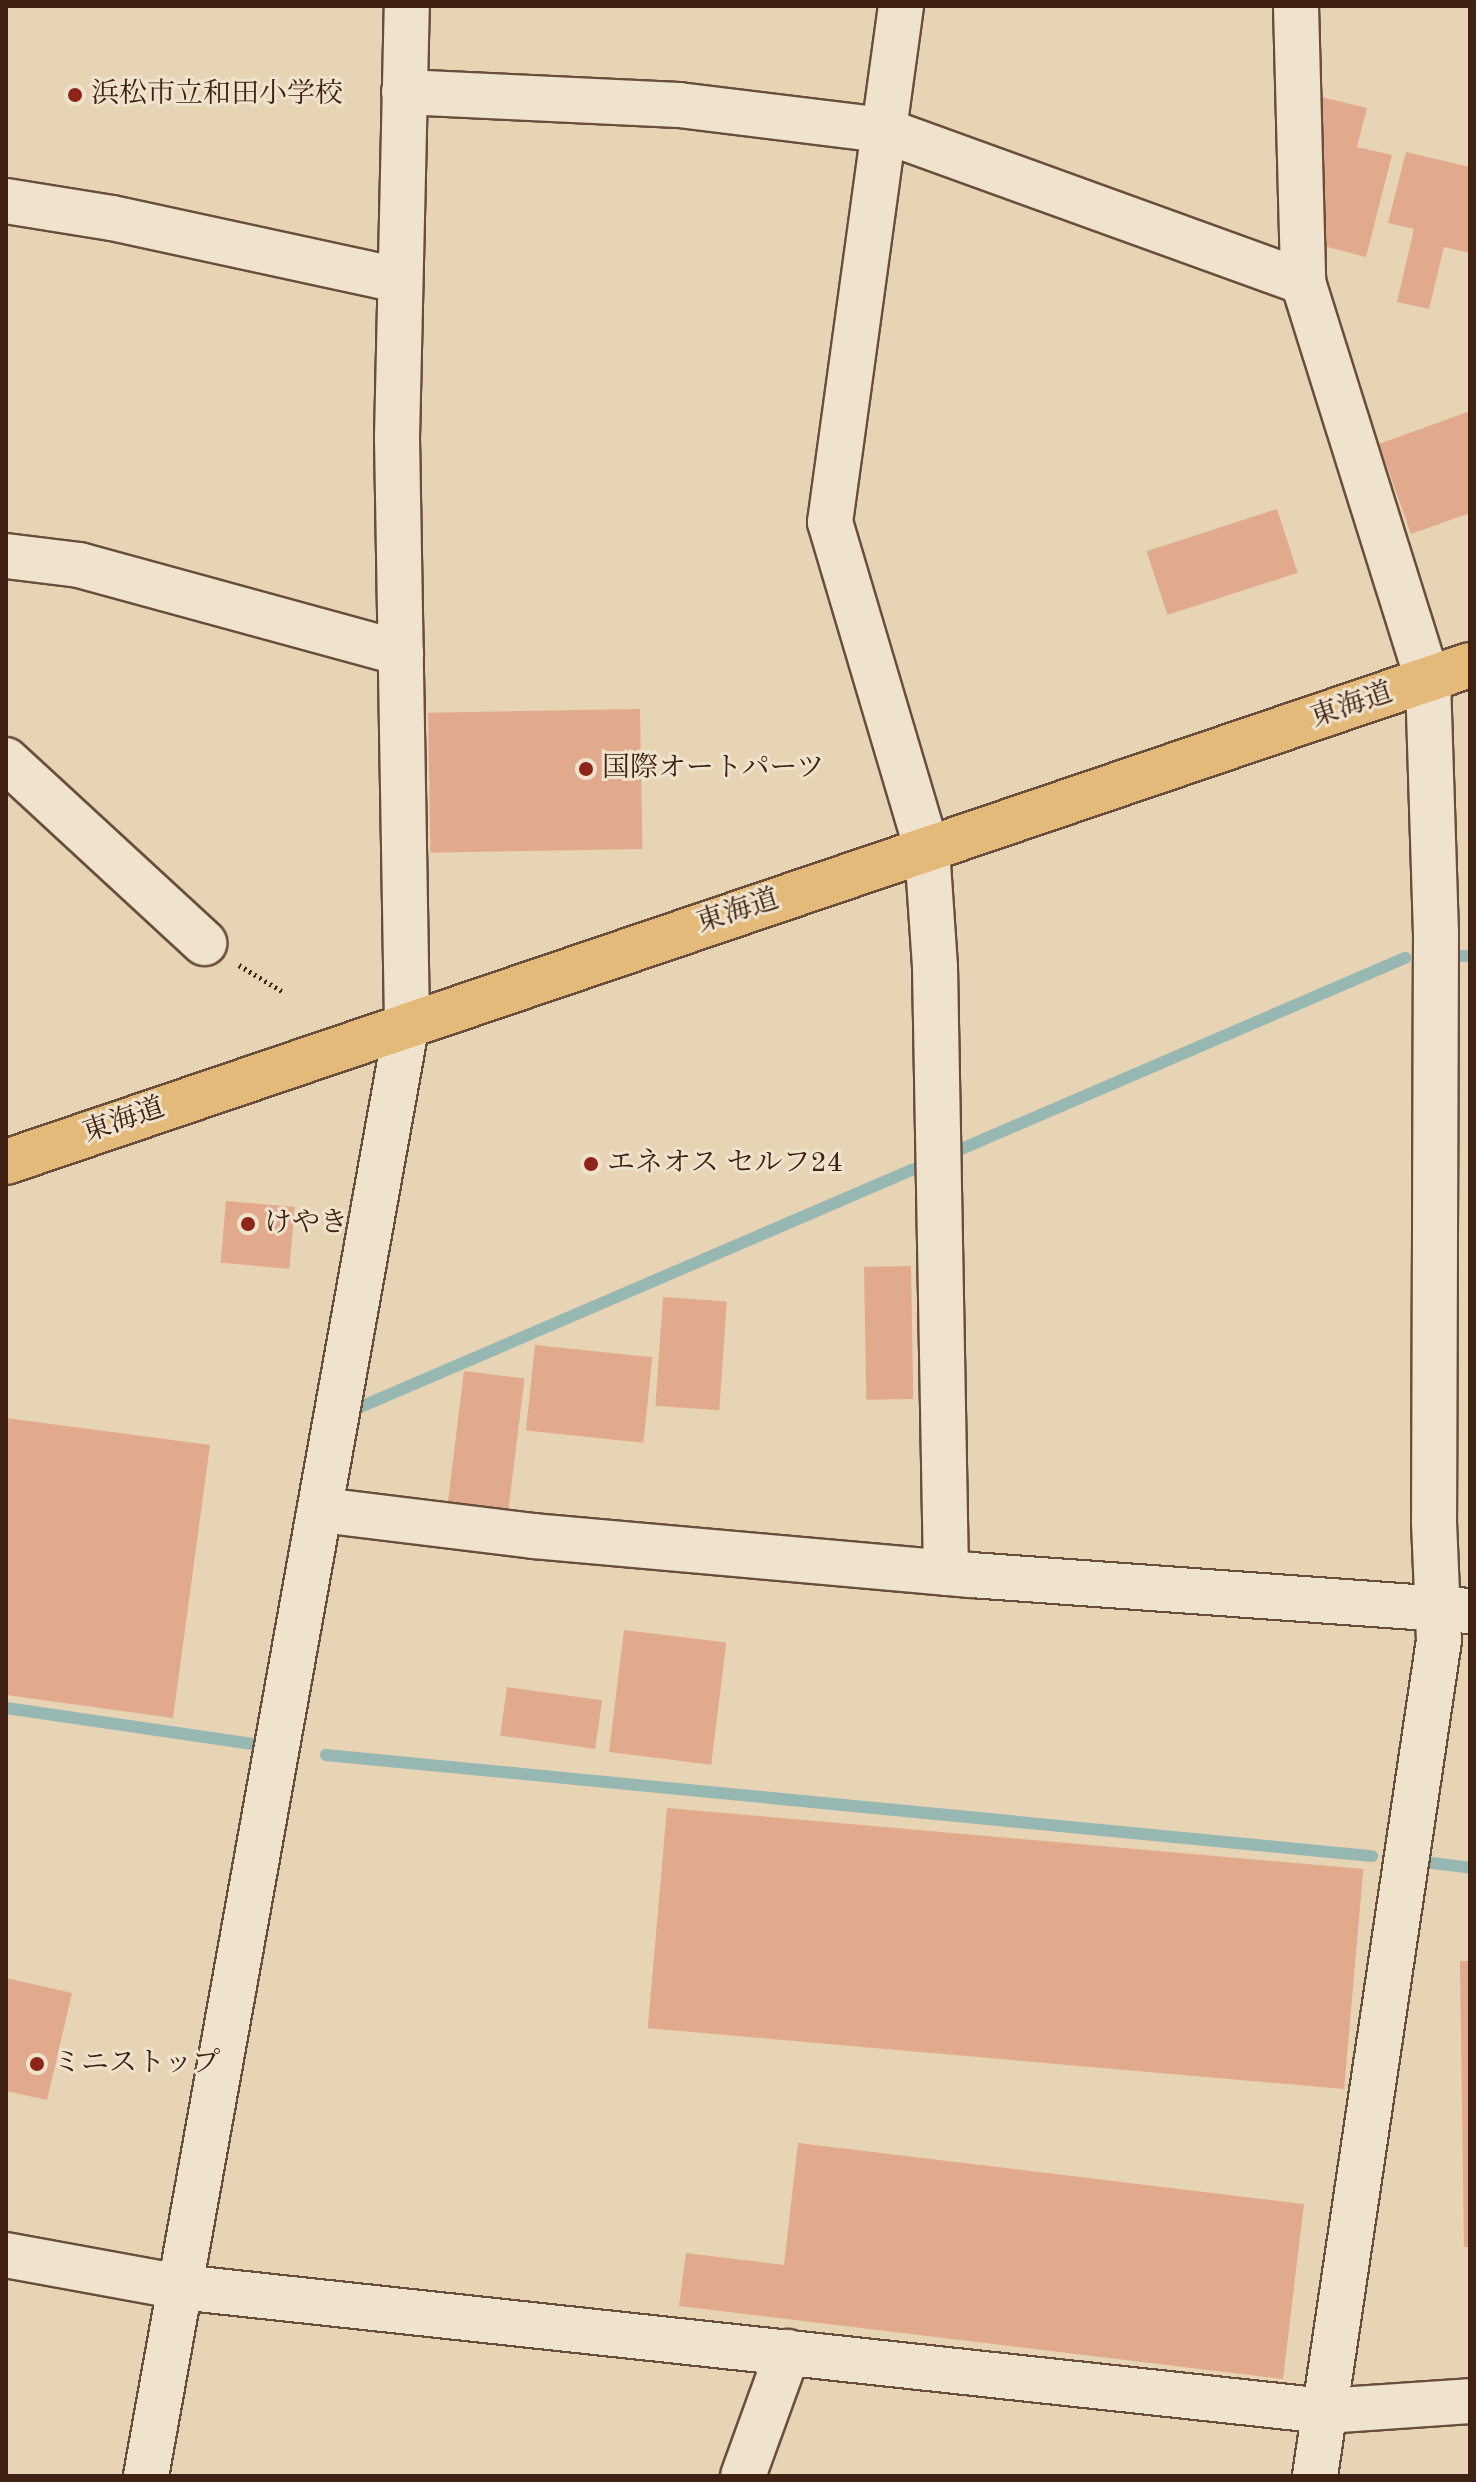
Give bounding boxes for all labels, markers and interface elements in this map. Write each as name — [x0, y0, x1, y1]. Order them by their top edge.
place label: 浜松市立和田小学校 — [91, 78, 343, 112]
marker: 浜松市立和田小学校 — [66, 86, 84, 104]
street label: 東海道 — [1307, 676, 1397, 736]
place label: 国際オートパーツ — [602, 752, 826, 786]
marker: 国際オートパーツ — [577, 760, 595, 778]
street label: 東海道 — [693, 883, 783, 941]
street label: 東海道 — [79, 1091, 169, 1151]
place label: エネオス セルフ24 — [607, 1147, 843, 1181]
marker: エネオス セルフ24 — [582, 1155, 600, 1173]
place label: けやき — [264, 1207, 348, 1241]
marker: けやき — [239, 1215, 257, 1233]
place label: ミニストップ — [53, 2047, 221, 2081]
marker: ミニストップ — [28, 2055, 46, 2073]

